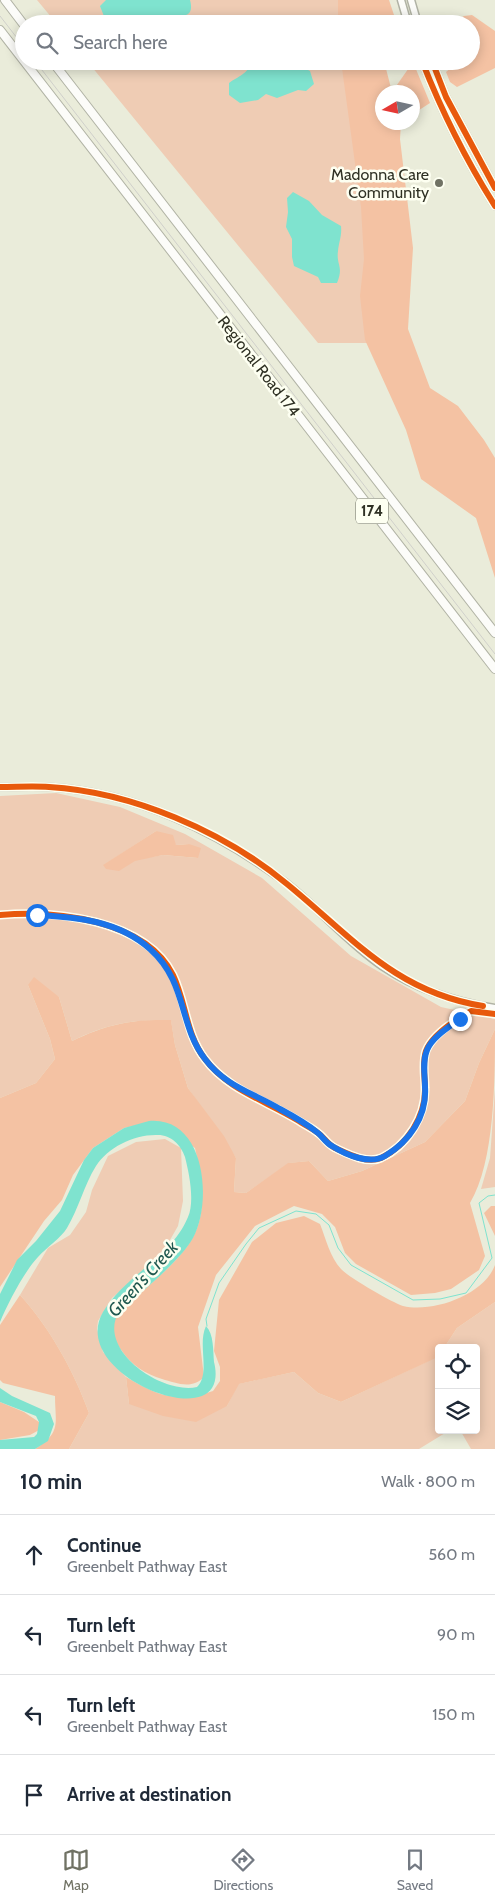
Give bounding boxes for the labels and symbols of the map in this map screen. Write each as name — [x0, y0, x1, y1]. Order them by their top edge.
north arrow — [375, 85, 420, 130]
place label: Madonna Care Community — [331, 165, 429, 202]
marker: Madonna Care Community — [433, 177, 445, 189]
street label: Regional Road 174 — [214, 312, 304, 420]
road number: 174 — [356, 498, 388, 524]
route start — [26, 904, 49, 927]
route end — [449, 1008, 472, 1031]
water label: Green's Creek — [103, 1236, 184, 1321]

